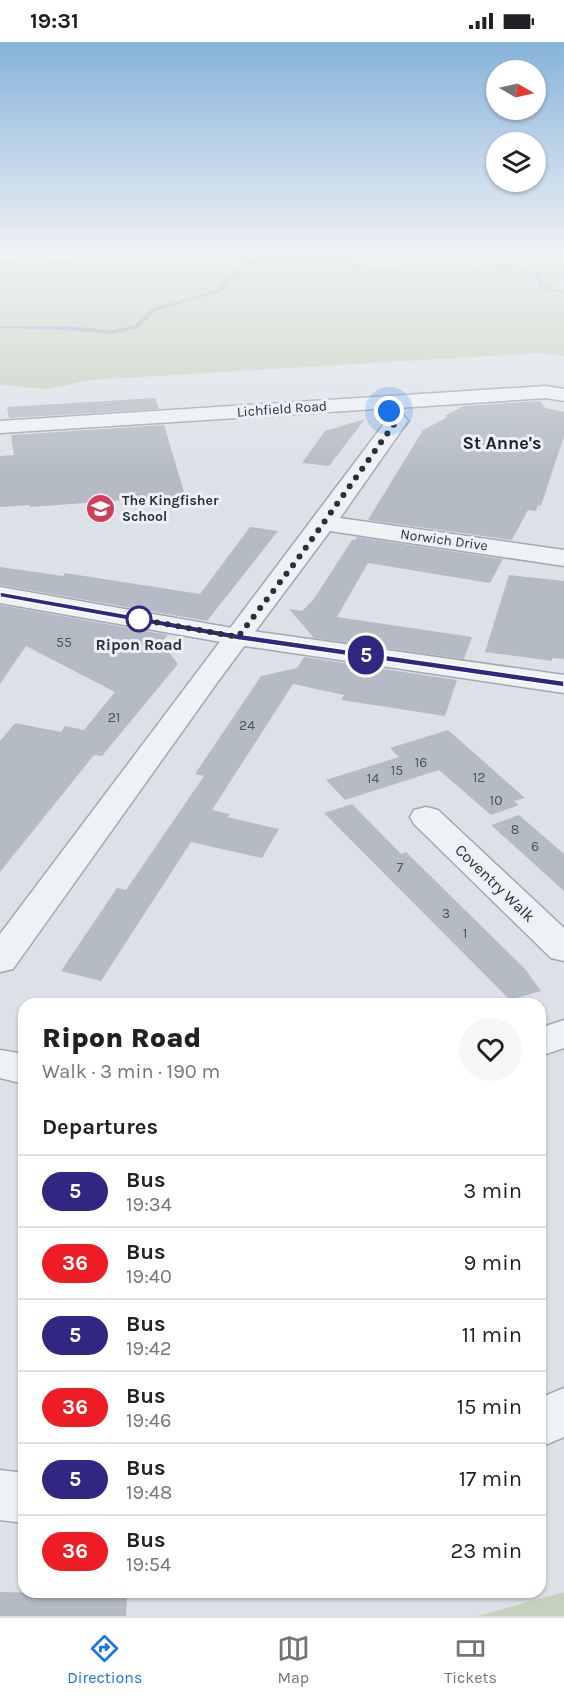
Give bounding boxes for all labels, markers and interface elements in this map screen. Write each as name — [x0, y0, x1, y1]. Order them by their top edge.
text: 19:31 — [30, 8, 79, 34]
north arrow — [486, 60, 546, 120]
map controls — [486, 60, 546, 192]
button: layers — [486, 132, 546, 192]
your location — [374, 396, 404, 426]
street label: Lichfield Road — [236, 397, 328, 421]
district label: St Anne's — [462, 432, 542, 454]
school or university icon: The Kingfisher School — [85, 492, 117, 524]
place label: The Kingfisher School — [122, 492, 219, 525]
street label: Norwich Drive — [399, 525, 489, 555]
marker: Ripon Road — [126, 606, 152, 632]
house number: 55 — [56, 634, 72, 651]
place label: Ripon Road — [96, 635, 182, 654]
line badge: 5 — [346, 636, 386, 674]
text: 5 — [360, 643, 372, 667]
house number: 21 — [108, 709, 120, 726]
house number: 24 — [239, 717, 255, 734]
house number: 16 — [415, 754, 427, 771]
house number: 15 — [391, 762, 403, 779]
house number: 12 — [473, 769, 485, 786]
house number: 14 — [367, 770, 379, 787]
house number: 10 — [490, 792, 502, 809]
house number: 8 — [511, 821, 519, 838]
house number: 6 — [531, 838, 539, 855]
street label: Coventry Walk — [451, 840, 539, 926]
house number: 7 — [397, 859, 404, 876]
house number: 3 — [442, 905, 450, 922]
house number: 1 — [463, 925, 467, 942]
button: heart — [459, 1018, 522, 1081]
text: Ripon Road — [42, 1021, 201, 1054]
text: Walk · 3 min · 190 m — [42, 1060, 220, 1083]
text: Departures — [42, 1114, 158, 1140]
text: Bus — [126, 1167, 166, 1193]
text: 3 min — [463, 1178, 522, 1204]
text: 5 — [69, 1179, 81, 1203]
text: 19:34 — [126, 1193, 172, 1216]
text: Bus — [126, 1239, 166, 1265]
text: 9 min — [464, 1250, 522, 1276]
text: 36 — [62, 1251, 88, 1275]
text: 19:40 — [126, 1265, 172, 1288]
text: Bus — [126, 1311, 166, 1337]
text: 11 min — [462, 1322, 522, 1348]
text: 5 — [69, 1323, 81, 1347]
text: 19:42 — [126, 1337, 172, 1360]
text: Bus — [126, 1383, 166, 1409]
text: 15 min — [457, 1394, 522, 1420]
text: 36 — [62, 1395, 88, 1419]
text: 19:46 — [126, 1409, 171, 1432]
text: Bus — [126, 1455, 166, 1481]
text: 17 min — [459, 1466, 522, 1492]
text: 5 — [69, 1467, 81, 1491]
text: 19:48 — [126, 1481, 172, 1504]
text: Bus — [126, 1527, 166, 1553]
text: 23 min — [451, 1538, 522, 1564]
text: 36 — [62, 1539, 88, 1563]
text: 19:54 — [126, 1553, 171, 1576]
tab: Directions — [67, 1632, 142, 1687]
tab: Map — [277, 1632, 310, 1687]
tab: Tickets — [444, 1632, 497, 1687]

